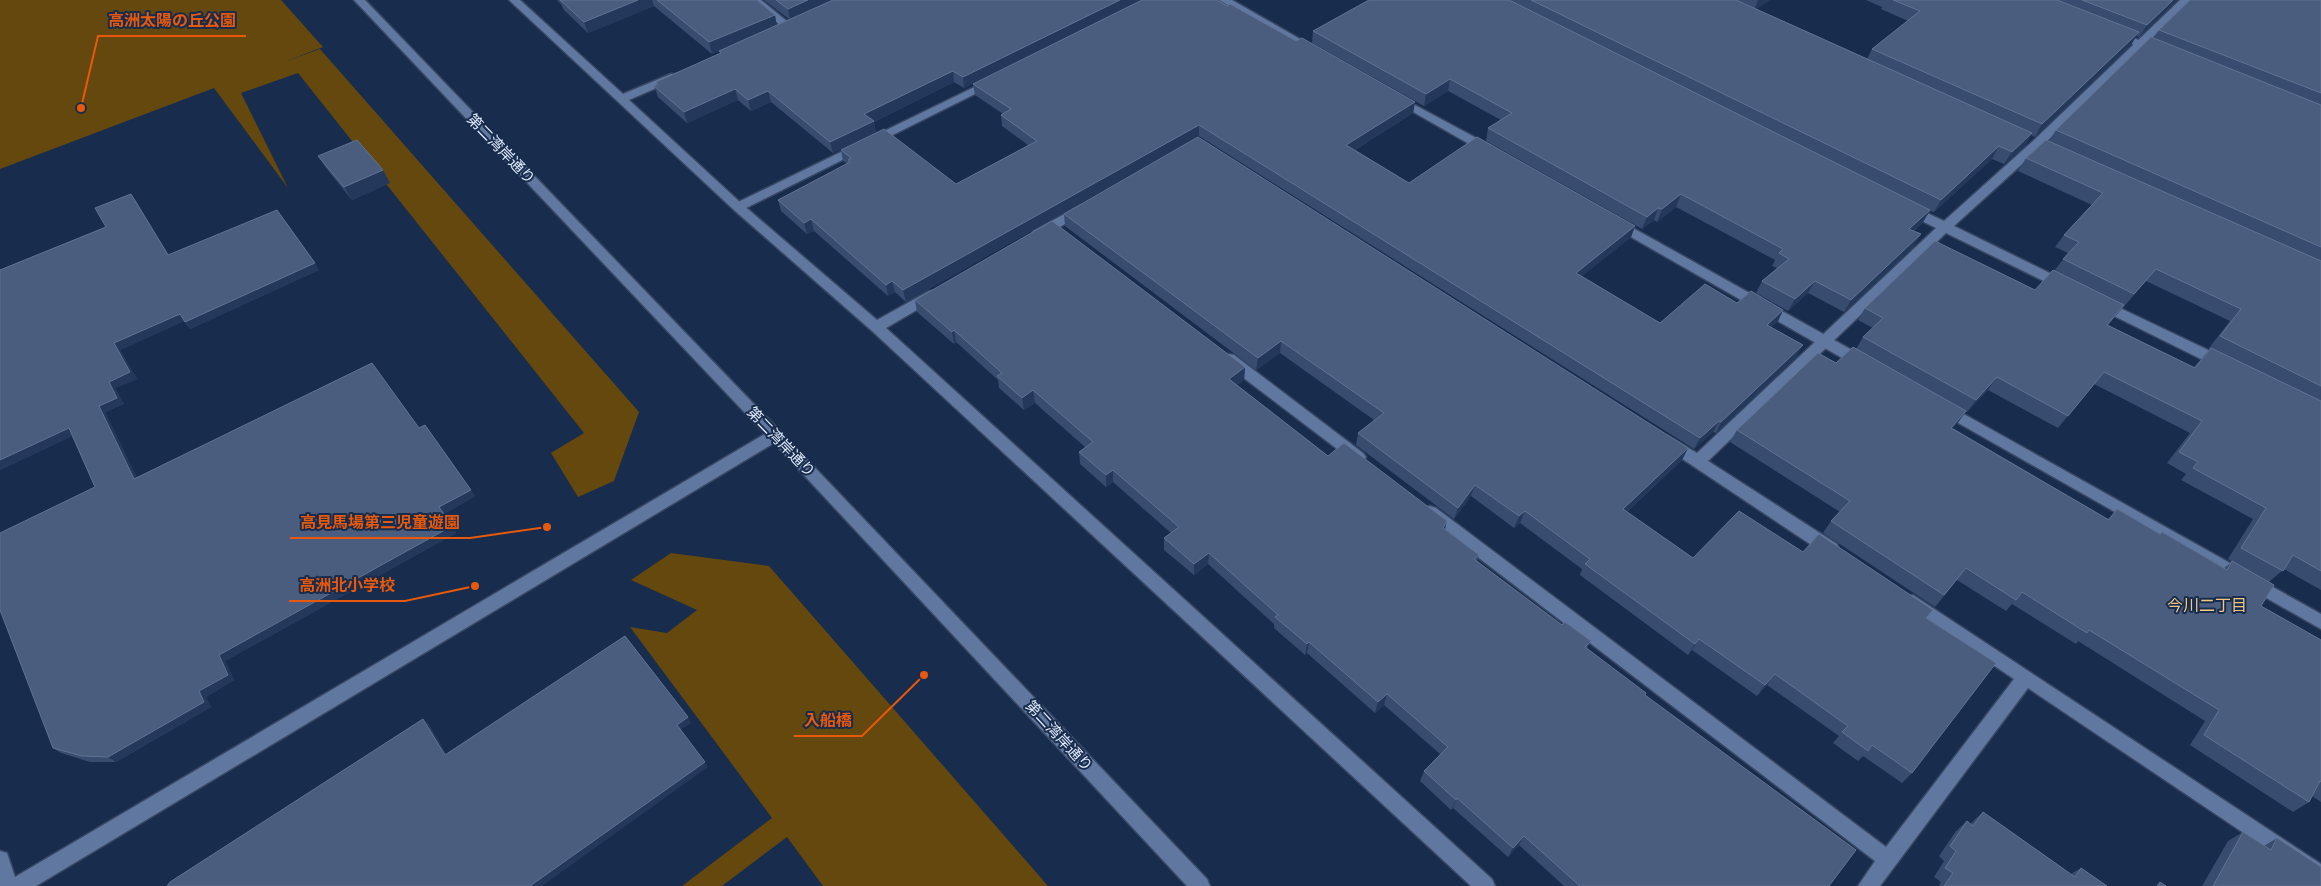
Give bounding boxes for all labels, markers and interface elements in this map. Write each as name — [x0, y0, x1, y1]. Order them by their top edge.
callout: 高洲太陽の丘公園 — [98, 5, 246, 36]
text: 高洲太陽の丘公園 — [108, 11, 236, 29]
street label: 第二湾岸通り — [464, 110, 539, 187]
street label: 第二湾岸通り — [744, 403, 819, 480]
callout: 高見馬場第三児童遊園 — [290, 507, 470, 538]
text: 高見馬場第三児童遊園 — [300, 513, 460, 531]
callout: 高洲北小学校 — [289, 570, 405, 601]
text: 高洲北小学校 — [299, 576, 395, 594]
district label: 今川二丁目 — [2167, 596, 2247, 614]
street label: 第二湾岸通り — [1022, 697, 1096, 774]
callout: 入船橋 — [794, 705, 862, 736]
text: 入船橋 — [804, 711, 852, 729]

